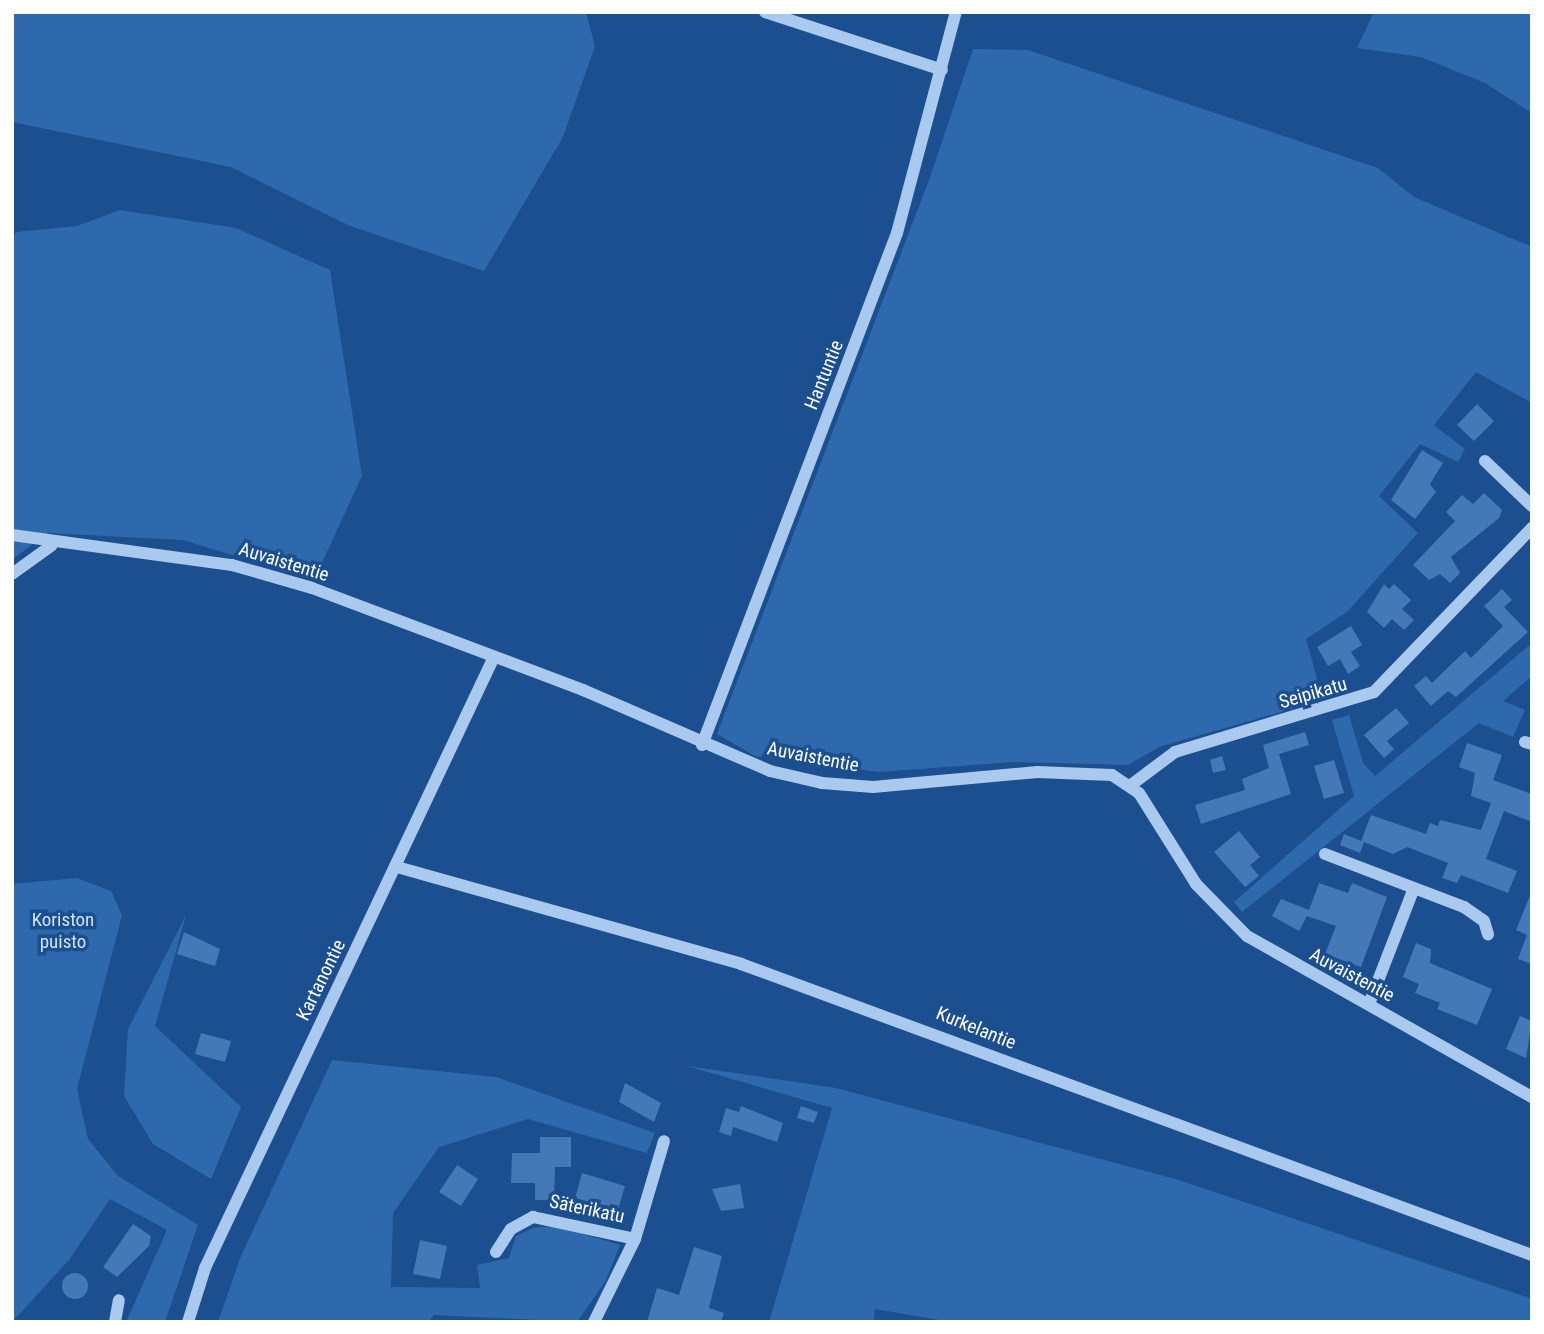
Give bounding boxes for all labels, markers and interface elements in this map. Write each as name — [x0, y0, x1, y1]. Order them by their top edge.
street label: Hantuntie — [800, 337, 848, 413]
street label: Auvaistentie — [236, 538, 332, 586]
street label: Seipikatu — [1277, 672, 1349, 714]
street label: Auvaistentie — [765, 737, 861, 777]
park label: Koriston puisto — [32, 909, 94, 953]
street label: Kartanontie — [292, 936, 350, 1024]
street label: Auvaistentie — [1306, 943, 1398, 1007]
street label: Kurkelantie — [933, 1002, 1019, 1054]
street label: Säterikatu — [547, 1190, 627, 1228]

